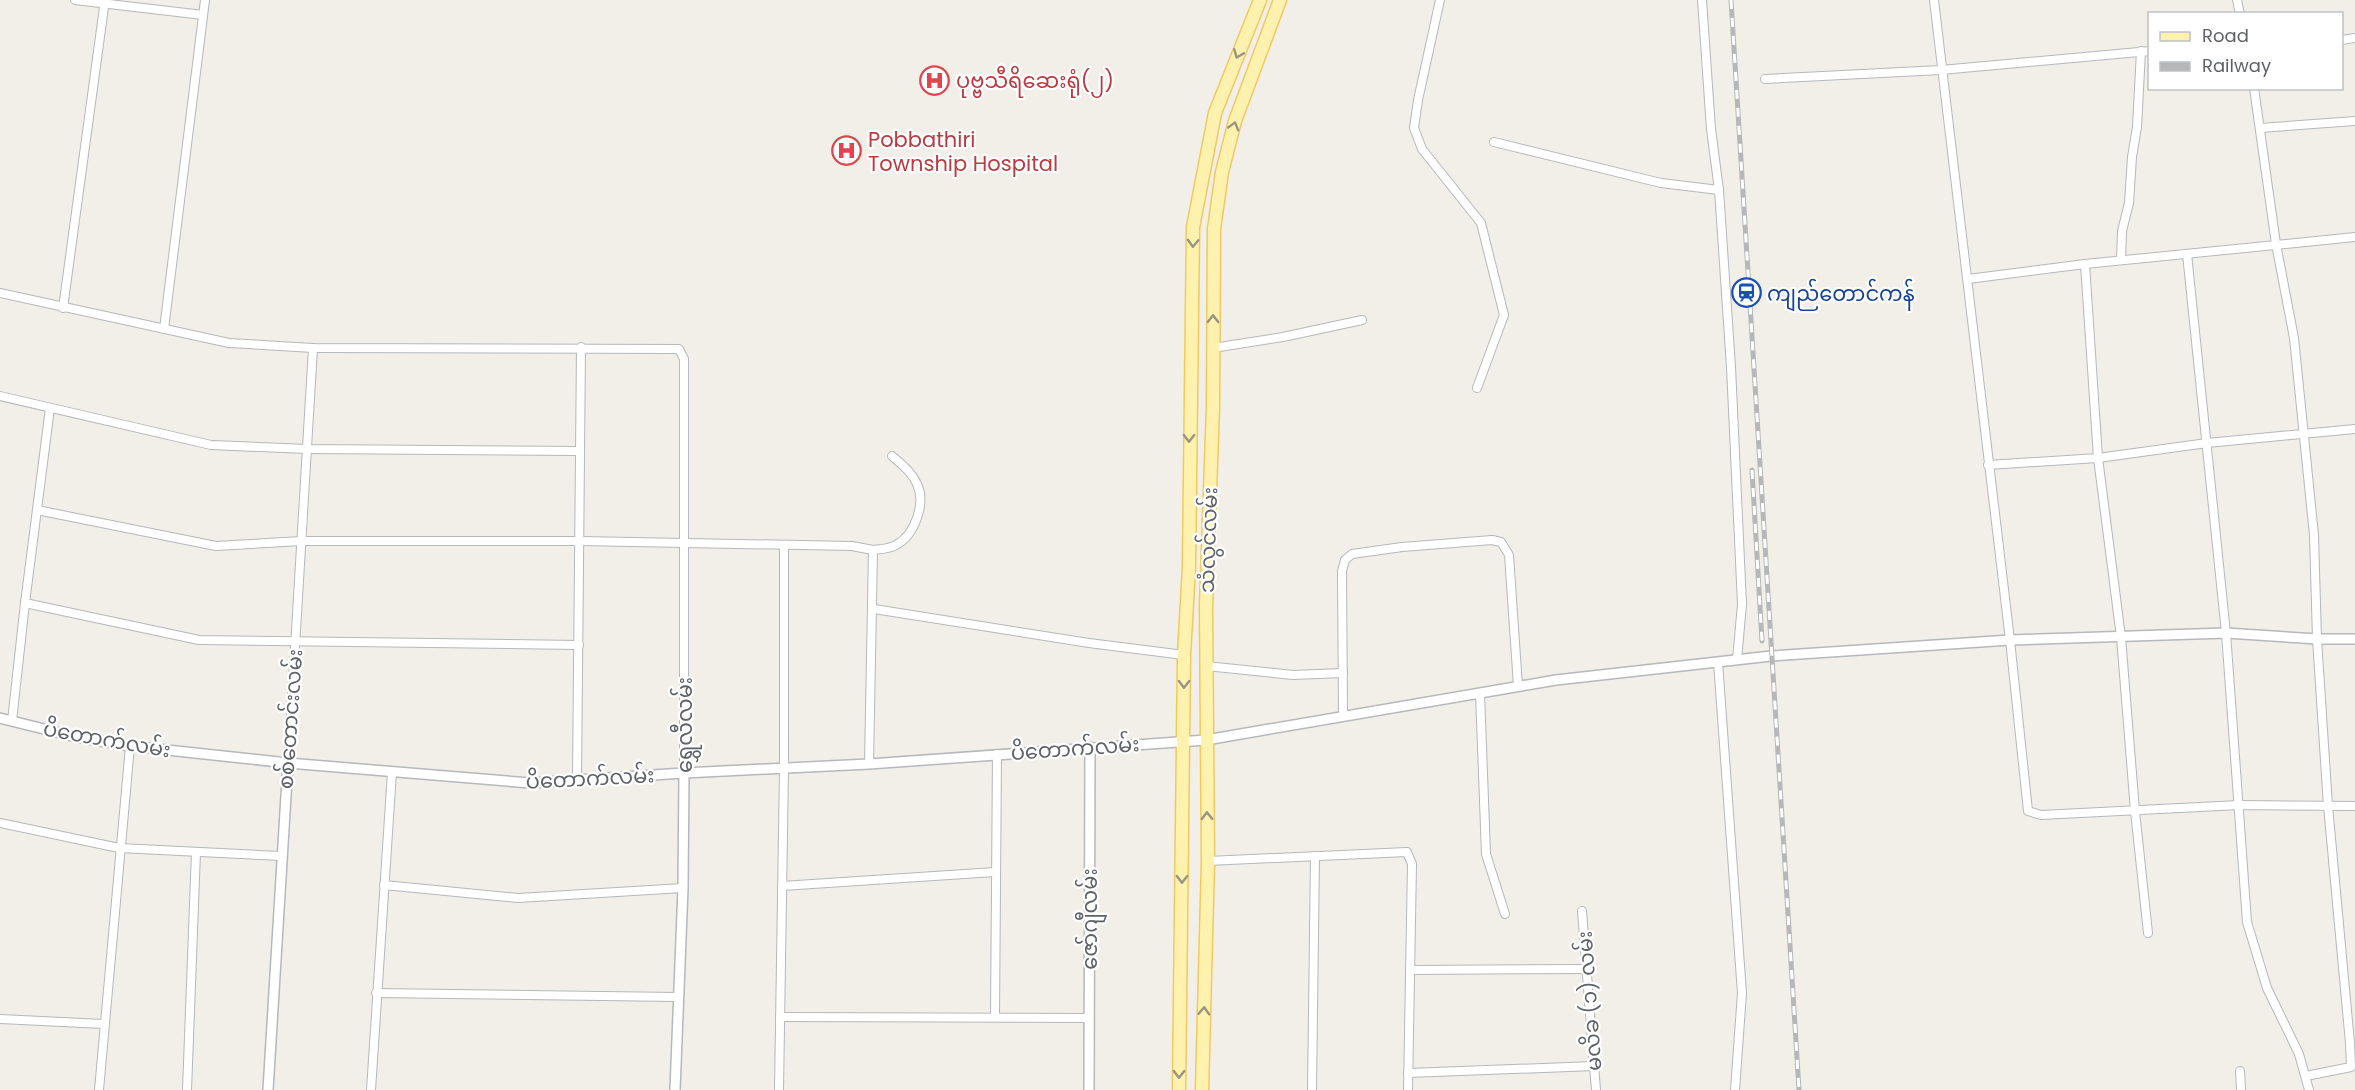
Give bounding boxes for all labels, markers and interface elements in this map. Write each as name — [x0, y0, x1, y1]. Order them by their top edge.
legend — [2148, 12, 2343, 90]
text: Road — [2202, 23, 2249, 48]
one-way arrow — [1233, 48, 1245, 59]
text: Railway — [2202, 53, 2271, 78]
hospital icon: ပုဗ္ဗသီရိဆေးရုံ(၂) — [919, 64, 951, 96]
place label: ပုဗ္ဗသီရိဆေးရုံ(၂) — [956, 65, 1114, 98]
one-way arrow — [1227, 121, 1239, 132]
place label: Pobbathiri Township Hospital — [868, 125, 1058, 178]
hospital icon: Pobbathiri Township Hospital — [831, 135, 863, 167]
one-way arrow — [1187, 238, 1199, 247]
station icon: ကျည်တောင်ကန် — [1730, 277, 1762, 309]
place label: ကျည်တောင်ကန် — [1767, 278, 1915, 312]
one-way arrow — [1207, 314, 1219, 323]
one-way arrow — [1183, 433, 1195, 442]
street label: သံလွင်လမ်း — [1191, 486, 1226, 594]
street label: စစ်တောင်းလမ်း — [270, 648, 309, 790]
street label: ရွှေလီလမ်း — [669, 677, 702, 773]
one-way arrow — [1178, 680, 1190, 689]
street label: ပိတောက်လမ်း — [41, 713, 173, 764]
street label: ပိတောက်လမ်း — [1010, 728, 1140, 767]
street label: ပိတောက်လမ်း — [525, 759, 655, 796]
one-way arrow — [1201, 811, 1213, 820]
street label: ဇော်ဂျီလမ်း — [1074, 868, 1108, 970]
one-way arrow — [1176, 875, 1188, 884]
street label: မလိခ (၁) လမ်း — [1569, 930, 1608, 1072]
one-way arrow — [1198, 1006, 1210, 1015]
one-way arrow — [1173, 1070, 1185, 1079]

